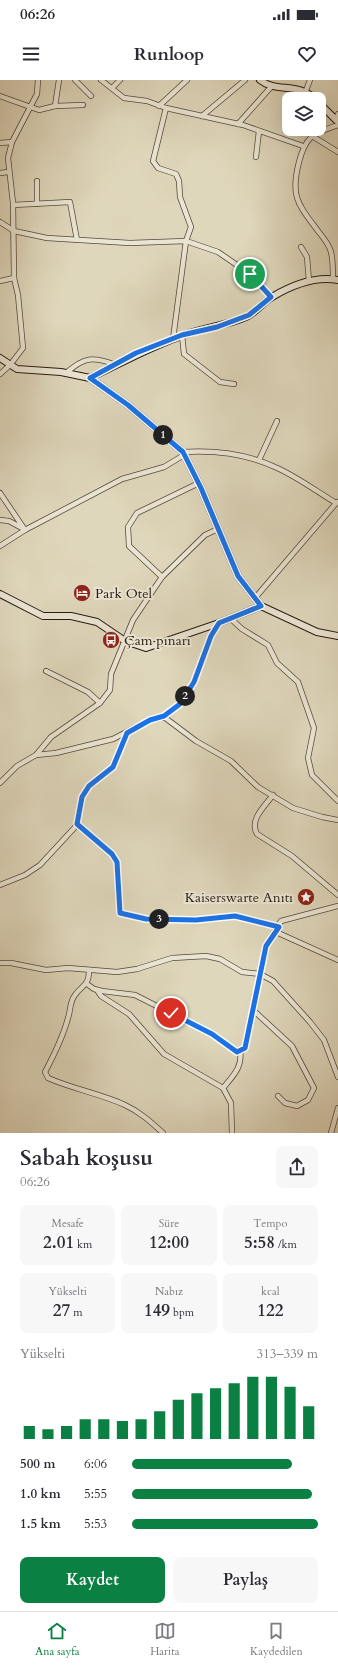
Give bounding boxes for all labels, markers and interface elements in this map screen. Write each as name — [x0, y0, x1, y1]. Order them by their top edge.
text: 06:26 — [20, 4, 55, 24]
text: Runloop — [134, 42, 204, 67]
icon: menu — [20, 43, 42, 65]
icon: heart — [296, 43, 318, 65]
map controls — [282, 92, 326, 136]
button: layers — [282, 92, 326, 136]
pin — [233, 257, 267, 291]
icon: arrive — [239, 263, 261, 285]
pin: 1 — [153, 425, 173, 445]
text: 1 — [160, 427, 166, 442]
hotel icon: Park Otel — [72, 583, 92, 603]
place label: Park Otel — [95, 584, 153, 603]
bus stop icon: Çam pınarı — [101, 630, 121, 650]
place label: Çam pınarı — [124, 631, 191, 650]
pin: 2 — [175, 686, 195, 706]
text: 2 — [182, 688, 188, 703]
place icon: Kaiserswarte Anıtı — [296, 887, 316, 907]
place label: Kaiserswarte Anıtı — [185, 888, 293, 907]
pin: 3 — [149, 909, 169, 929]
text: 3 — [156, 911, 162, 926]
pin — [154, 996, 188, 1030]
icon: check — [160, 1002, 182, 1024]
text: Sabah koşusu — [20, 1143, 153, 1173]
button: share — [276, 1146, 318, 1188]
text: 06:26 — [20, 1173, 50, 1191]
text: Mesafe — [52, 1216, 84, 1231]
text: Süre — [159, 1216, 179, 1231]
text: Tempo — [253, 1216, 287, 1231]
text: 2.01 — [43, 1231, 74, 1254]
text: 12:00 — [149, 1231, 189, 1254]
text: 5:58 — [244, 1231, 275, 1254]
text: km — [74, 1237, 92, 1252]
text: /km — [275, 1237, 297, 1252]
text: Yükselti — [49, 1284, 87, 1299]
text: Nabız — [155, 1284, 183, 1299]
text: kcal — [261, 1284, 280, 1299]
text: 27 — [53, 1299, 70, 1322]
text: 149 — [144, 1299, 170, 1322]
text: 122 — [257, 1299, 283, 1322]
text: m — [70, 1305, 83, 1320]
text: bpm — [170, 1305, 194, 1320]
text: Yükselti — [20, 1345, 65, 1363]
text: 313–339 m — [256, 1345, 318, 1363]
text: 500 m — [20, 1455, 55, 1473]
text: 6:06 — [84, 1455, 107, 1473]
text: 1.0 km — [20, 1485, 61, 1503]
text: 5:55 — [84, 1485, 107, 1503]
text: 1.5 km — [20, 1515, 61, 1533]
text: 5:53 — [84, 1515, 107, 1533]
button: Kaydet — [20, 1557, 165, 1603]
button: Paylaş — [173, 1557, 318, 1603]
tab: Ana sayfa — [35, 1620, 79, 1659]
tab: Harita — [150, 1620, 179, 1659]
tab: Kaydedilen — [250, 1620, 303, 1659]

